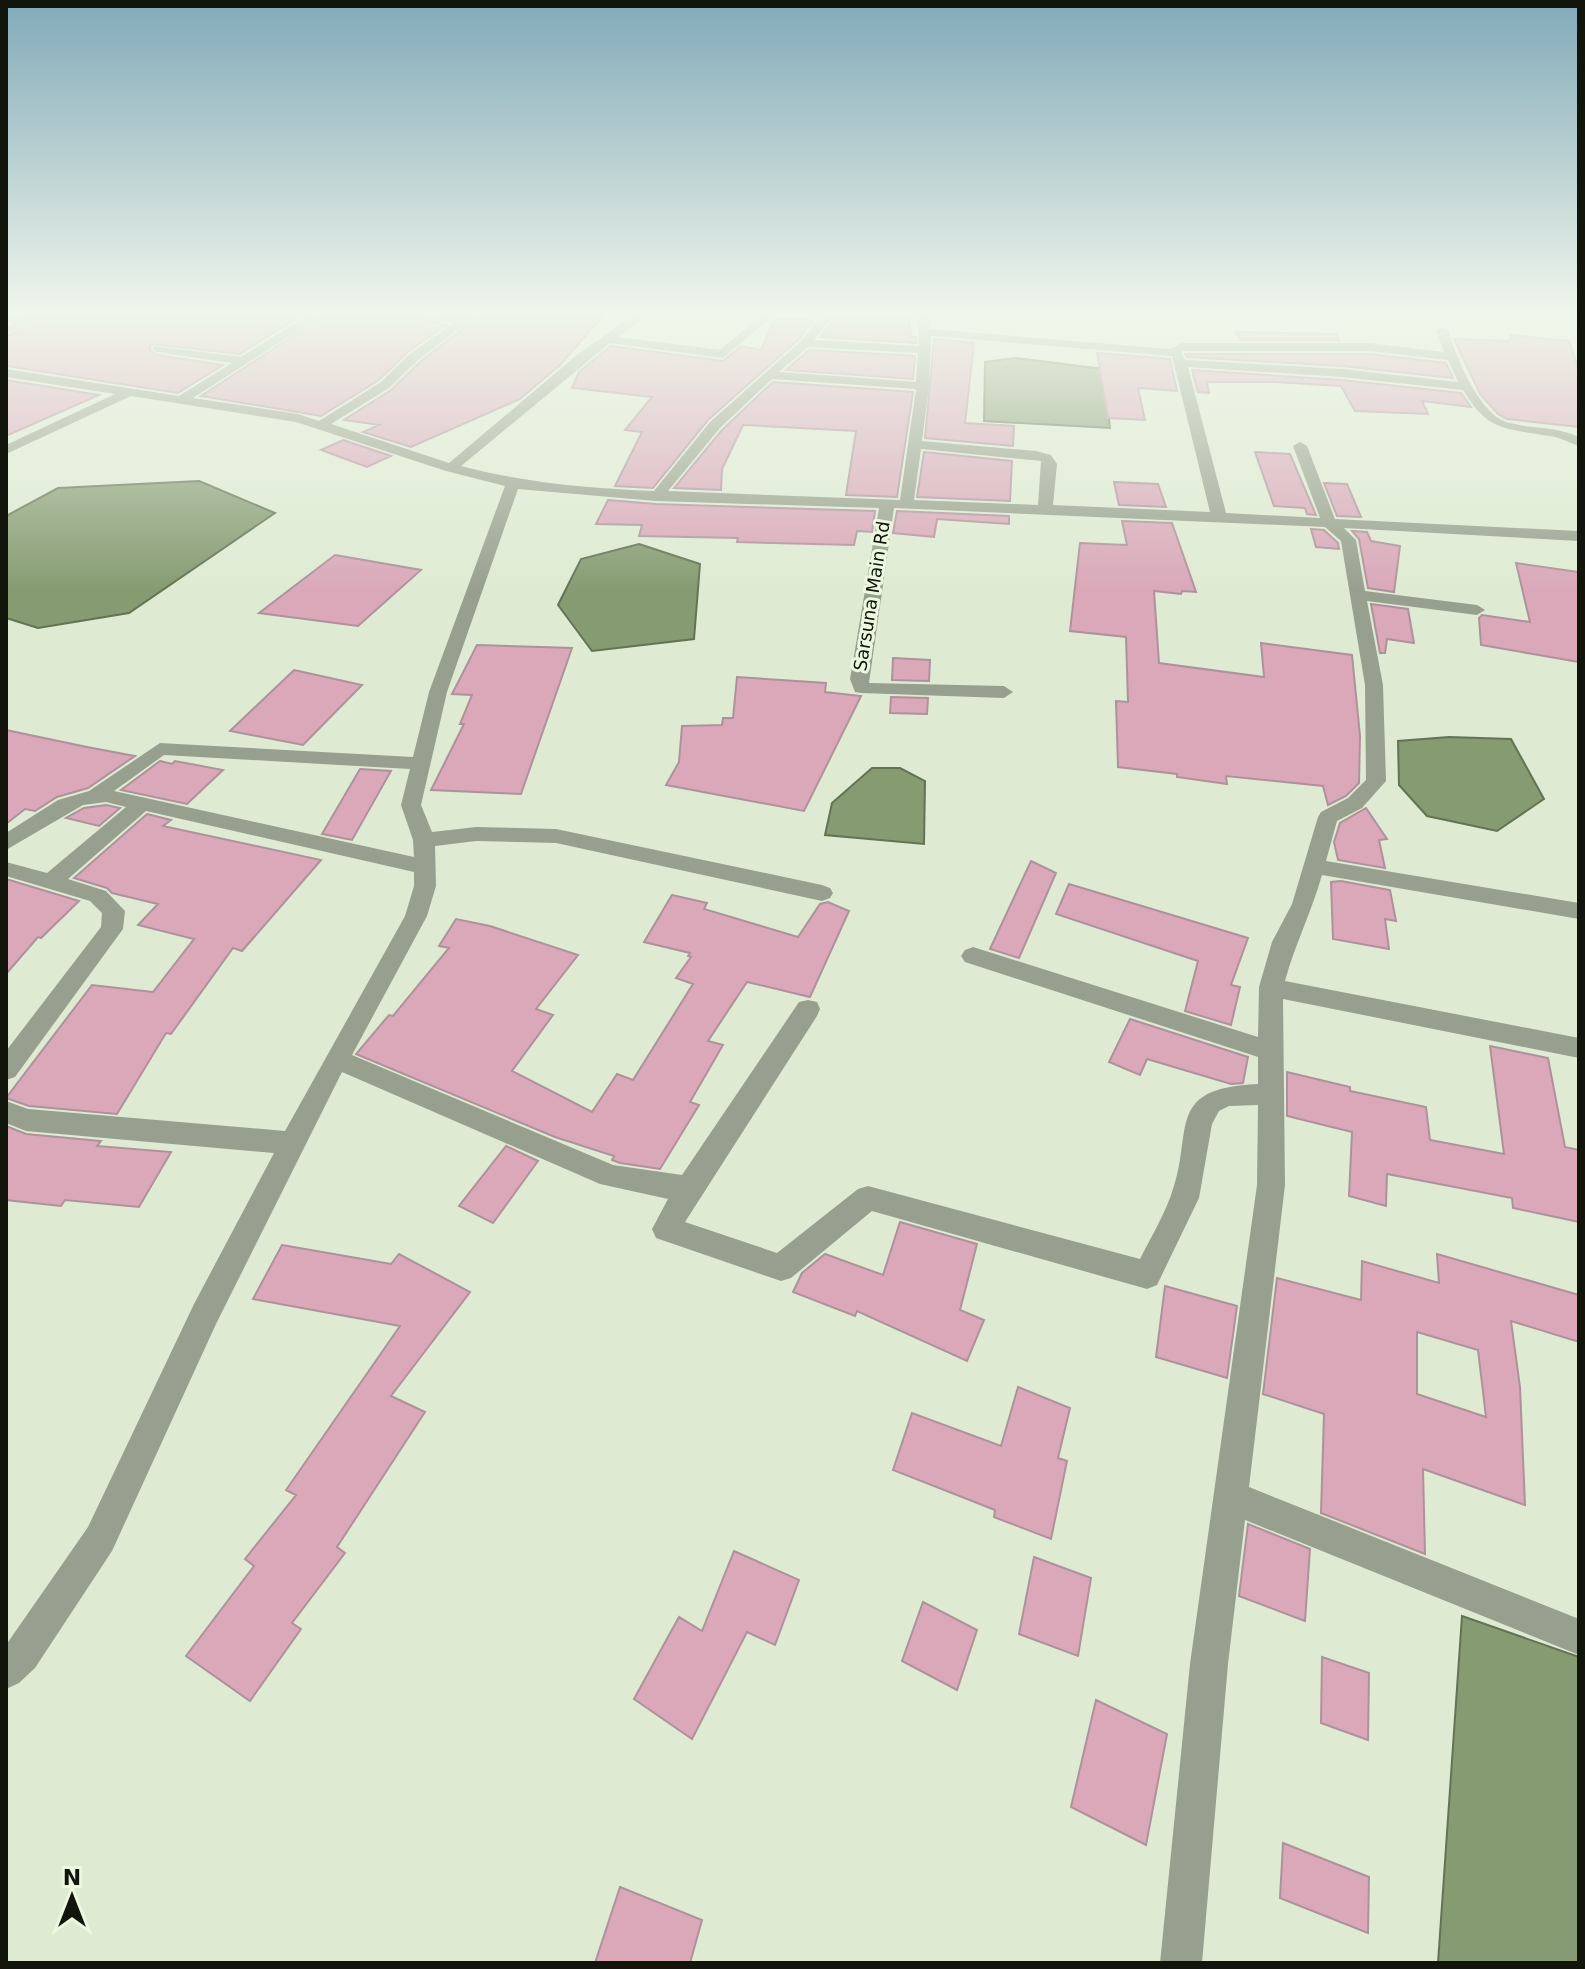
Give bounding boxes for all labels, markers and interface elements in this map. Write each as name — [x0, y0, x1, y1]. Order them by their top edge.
street label: Sarsuna Main Rd — [849, 519, 894, 672]
north arrow — [32, 1857, 112, 1937]
text: N — [63, 1865, 81, 1890]

